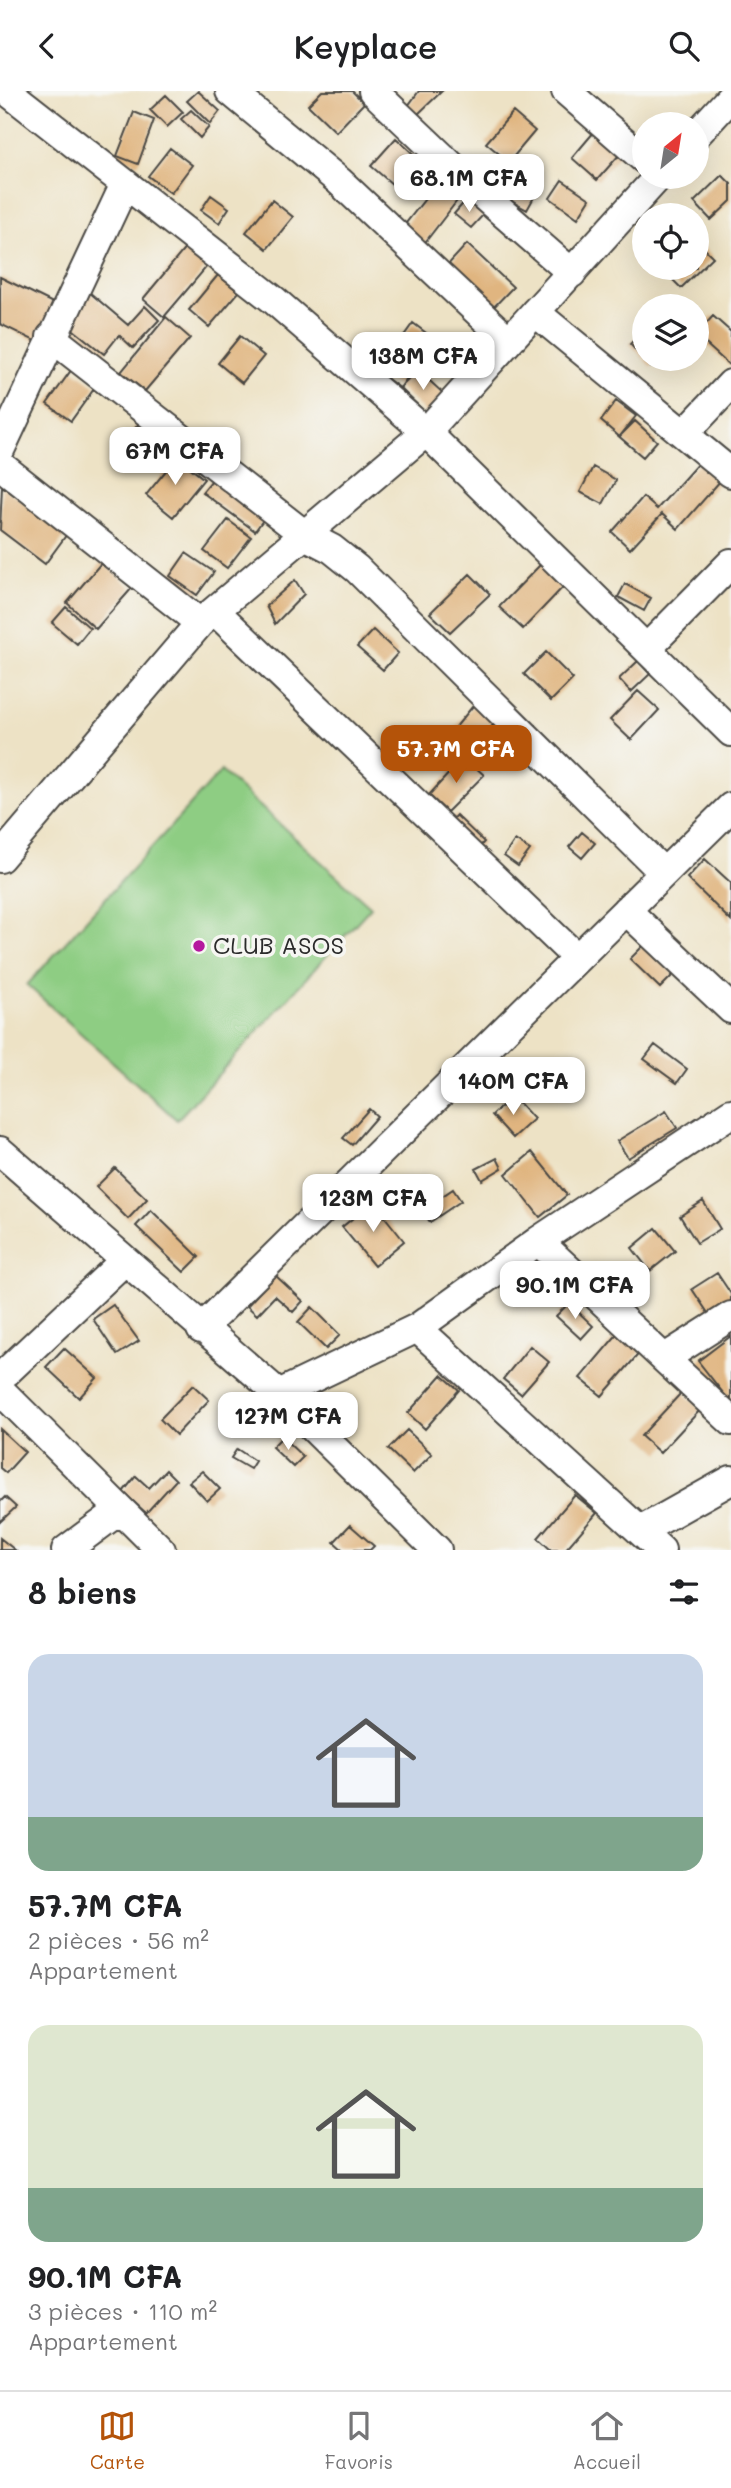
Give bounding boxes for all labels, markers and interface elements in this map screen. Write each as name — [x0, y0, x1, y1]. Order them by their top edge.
text: Keyplace — [294, 25, 437, 67]
icon: back — [28, 27, 66, 65]
icon: search — [665, 27, 703, 65]
north arrow — [632, 112, 709, 189]
map controls — [632, 112, 709, 371]
pin: 68.1M CFA — [389, 155, 549, 214]
text: 68.1M CFA — [410, 162, 528, 192]
button: locate — [632, 203, 709, 280]
button: layers — [632, 294, 709, 371]
pin: 138M CFA — [351, 333, 495, 392]
text: 138M CFA — [368, 340, 478, 370]
pin: 67M CFA — [110, 427, 240, 487]
text: 67M CFA — [125, 435, 225, 465]
pin: 57.7M CFA — [376, 725, 536, 785]
text: 57.7M CFA — [397, 733, 515, 763]
place label: CLUB ASOS — [213, 929, 344, 960]
marker: CLUB ASOS — [191, 938, 207, 954]
pin: 140M CFA — [441, 1058, 585, 1117]
text: 140M CFA — [457, 1065, 569, 1095]
pin: 123M CFA — [301, 1175, 445, 1234]
text: 123M CFA — [318, 1182, 428, 1212]
pin: 90.1M CFA — [495, 1261, 655, 1321]
text: 90.1M CFA — [516, 1269, 634, 1299]
pin: 127M CFA — [216, 1393, 360, 1452]
text: 127M CFA — [234, 1400, 342, 1430]
text: 8 biens — [28, 1572, 137, 1612]
icon: filters — [665, 1573, 703, 1611]
icon: home — [303, 1700, 429, 1826]
text: 57.7M CFA — [28, 1885, 183, 1925]
text: 2 pièces · 56 m² — [28, 1925, 209, 1955]
text: Appartement — [28, 1955, 178, 1985]
icon: home — [303, 2071, 429, 2197]
text: 90.1M CFA — [28, 2256, 182, 2296]
text: 3 pièces · 110 m² — [28, 2296, 217, 2326]
text: Appartement — [28, 2326, 178, 2356]
tab: Carte — [90, 2407, 145, 2474]
tab: Favoris — [325, 2407, 393, 2474]
tab: Accueil — [573, 2407, 641, 2474]

